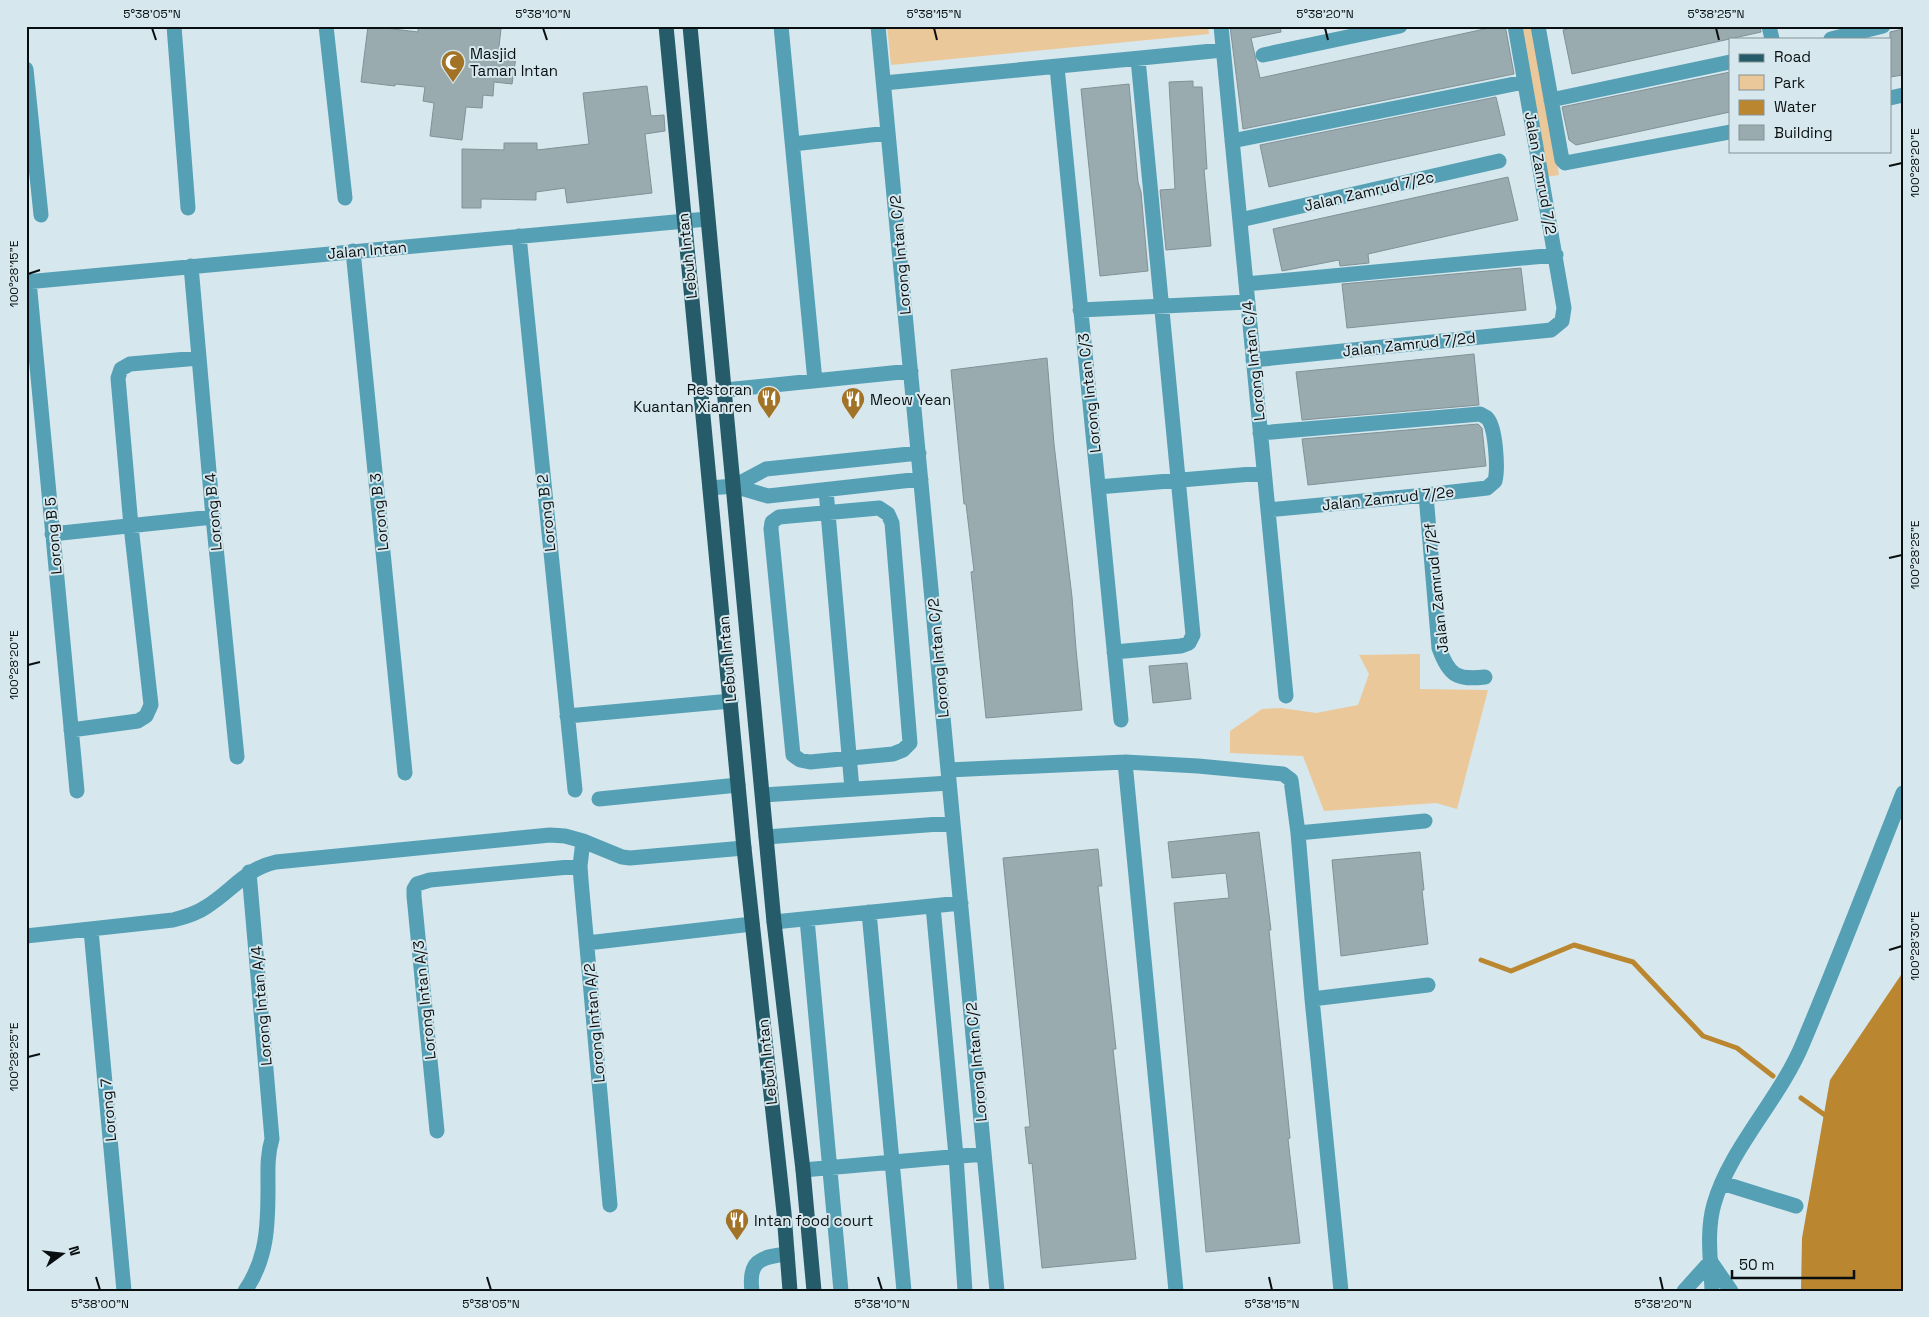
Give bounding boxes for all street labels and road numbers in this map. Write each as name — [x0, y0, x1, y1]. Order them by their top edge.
street label: Jalan Zamrud 7/2 — [1521, 110, 1561, 236]
street label: Jalan Zamrud 7/2c — [1302, 167, 1436, 215]
street label: Lorong Intan C/2 — [885, 194, 915, 316]
street label: Lebuh Intan — [673, 212, 701, 300]
street label: Jalan Intan — [326, 237, 408, 263]
street label: Lorong Intan C/4 — [1237, 300, 1269, 422]
street label: Jalan Zamrud 7/2d — [1341, 328, 1477, 360]
street label: Lorong Intan C/3 — [1073, 332, 1105, 454]
street label: Lorong B 4 — [200, 472, 226, 552]
street label: Lorong B 3 — [365, 472, 393, 552]
street label: Lorong B 2 — [532, 473, 560, 553]
street label: Jalan Zamrud 7/2e — [1321, 482, 1455, 514]
street label: Lorong B 5 — [40, 497, 66, 575]
street label: Jalan Zamrud 7/2f — [1420, 522, 1452, 654]
street label: Lorong Intan C/2 — [923, 597, 953, 719]
street label: Lebuh Intan — [714, 615, 740, 703]
street label: Lorong Intan A/3 — [408, 939, 440, 1061]
street label: Lorong Intan A/4 — [246, 945, 276, 1067]
street label: Lorong Intan A/2 — [579, 963, 609, 1083]
street label: Lorong Intan C/2 — [961, 1001, 991, 1123]
street label: Lebuh Intan — [753, 1018, 781, 1106]
street label: Lorong 7 — [96, 1078, 120, 1142]

